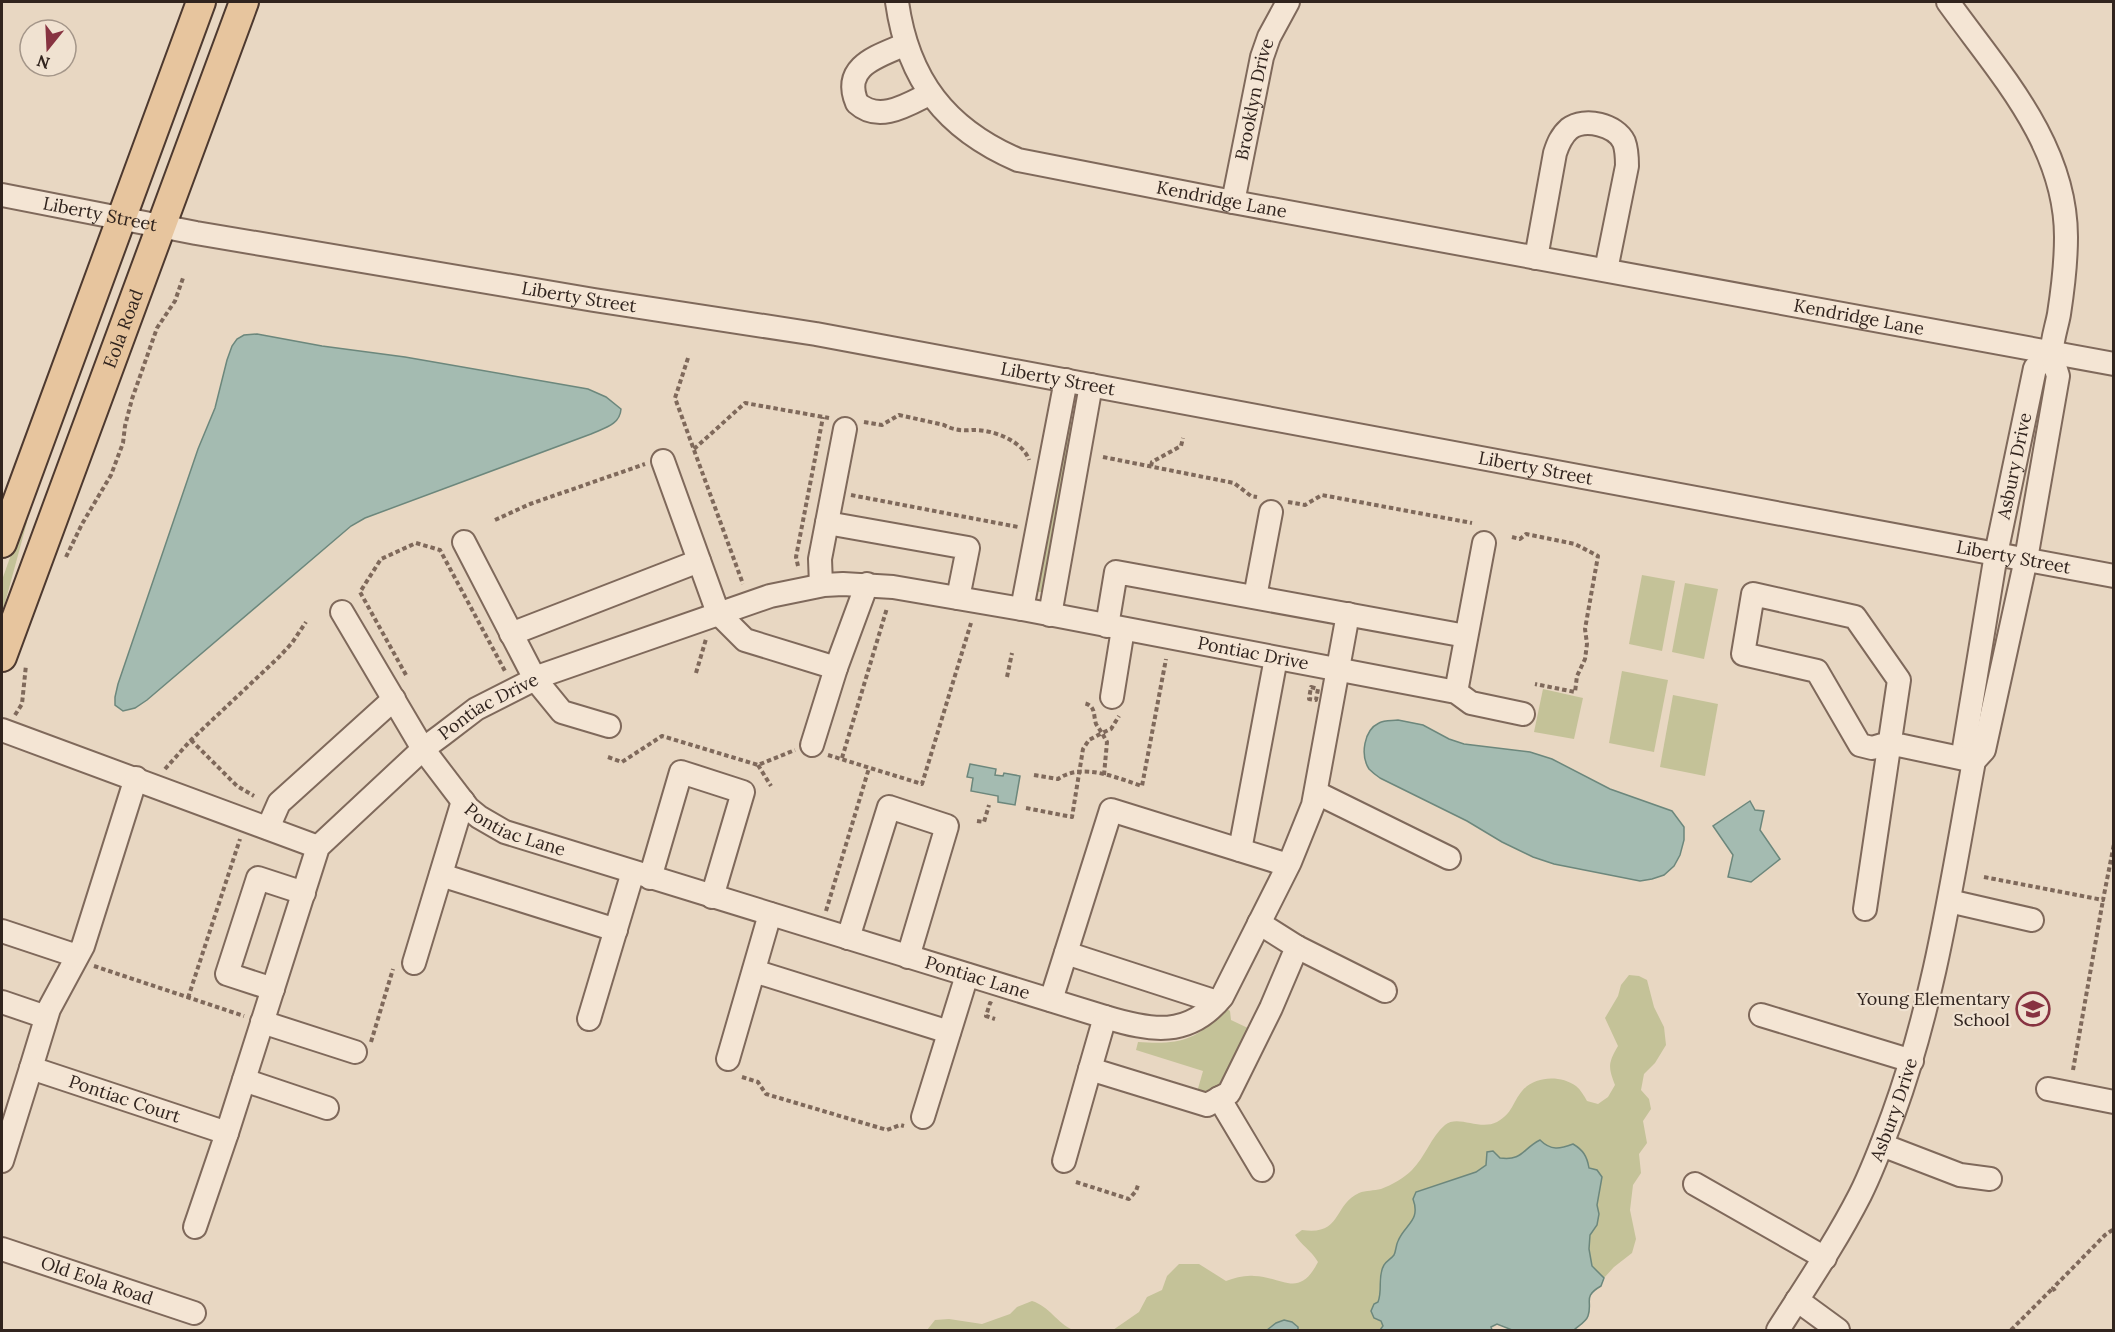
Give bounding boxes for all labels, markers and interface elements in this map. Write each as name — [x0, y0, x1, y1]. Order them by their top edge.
north arrow — [18, 18, 78, 78]
street label: Brooklyn Drive — [1230, 35, 1279, 162]
text: N — [34, 51, 52, 74]
street label: Kendridge Lane — [1155, 175, 1289, 223]
street label: Liberty Street — [41, 191, 159, 236]
street label: Liberty Street — [520, 276, 638, 317]
street label: Eola Road — [98, 286, 148, 371]
street label: Kendridge Lane — [1792, 293, 1926, 340]
street label: Liberty Street — [999, 357, 1117, 401]
street label: Asbury Drive — [1991, 410, 2036, 522]
street label: Liberty Street — [1477, 446, 1595, 490]
street label: Liberty Street — [1954, 535, 2073, 579]
street label: Pontiac Drive — [1196, 631, 1311, 675]
street label: Pontiac Drive — [433, 667, 542, 745]
street label: Pontiac Lane — [460, 798, 569, 861]
street label: Pontiac Lane — [922, 950, 1033, 1004]
place label: Young Elementary School — [1856, 987, 2010, 1031]
school or university icon: Young Elementary School — [2015, 991, 2051, 1027]
street label: Asbury Drive — [1864, 1055, 1922, 1166]
street label: Pontiac Court — [66, 1069, 184, 1128]
street label: Old Eola Road — [38, 1251, 156, 1310]

